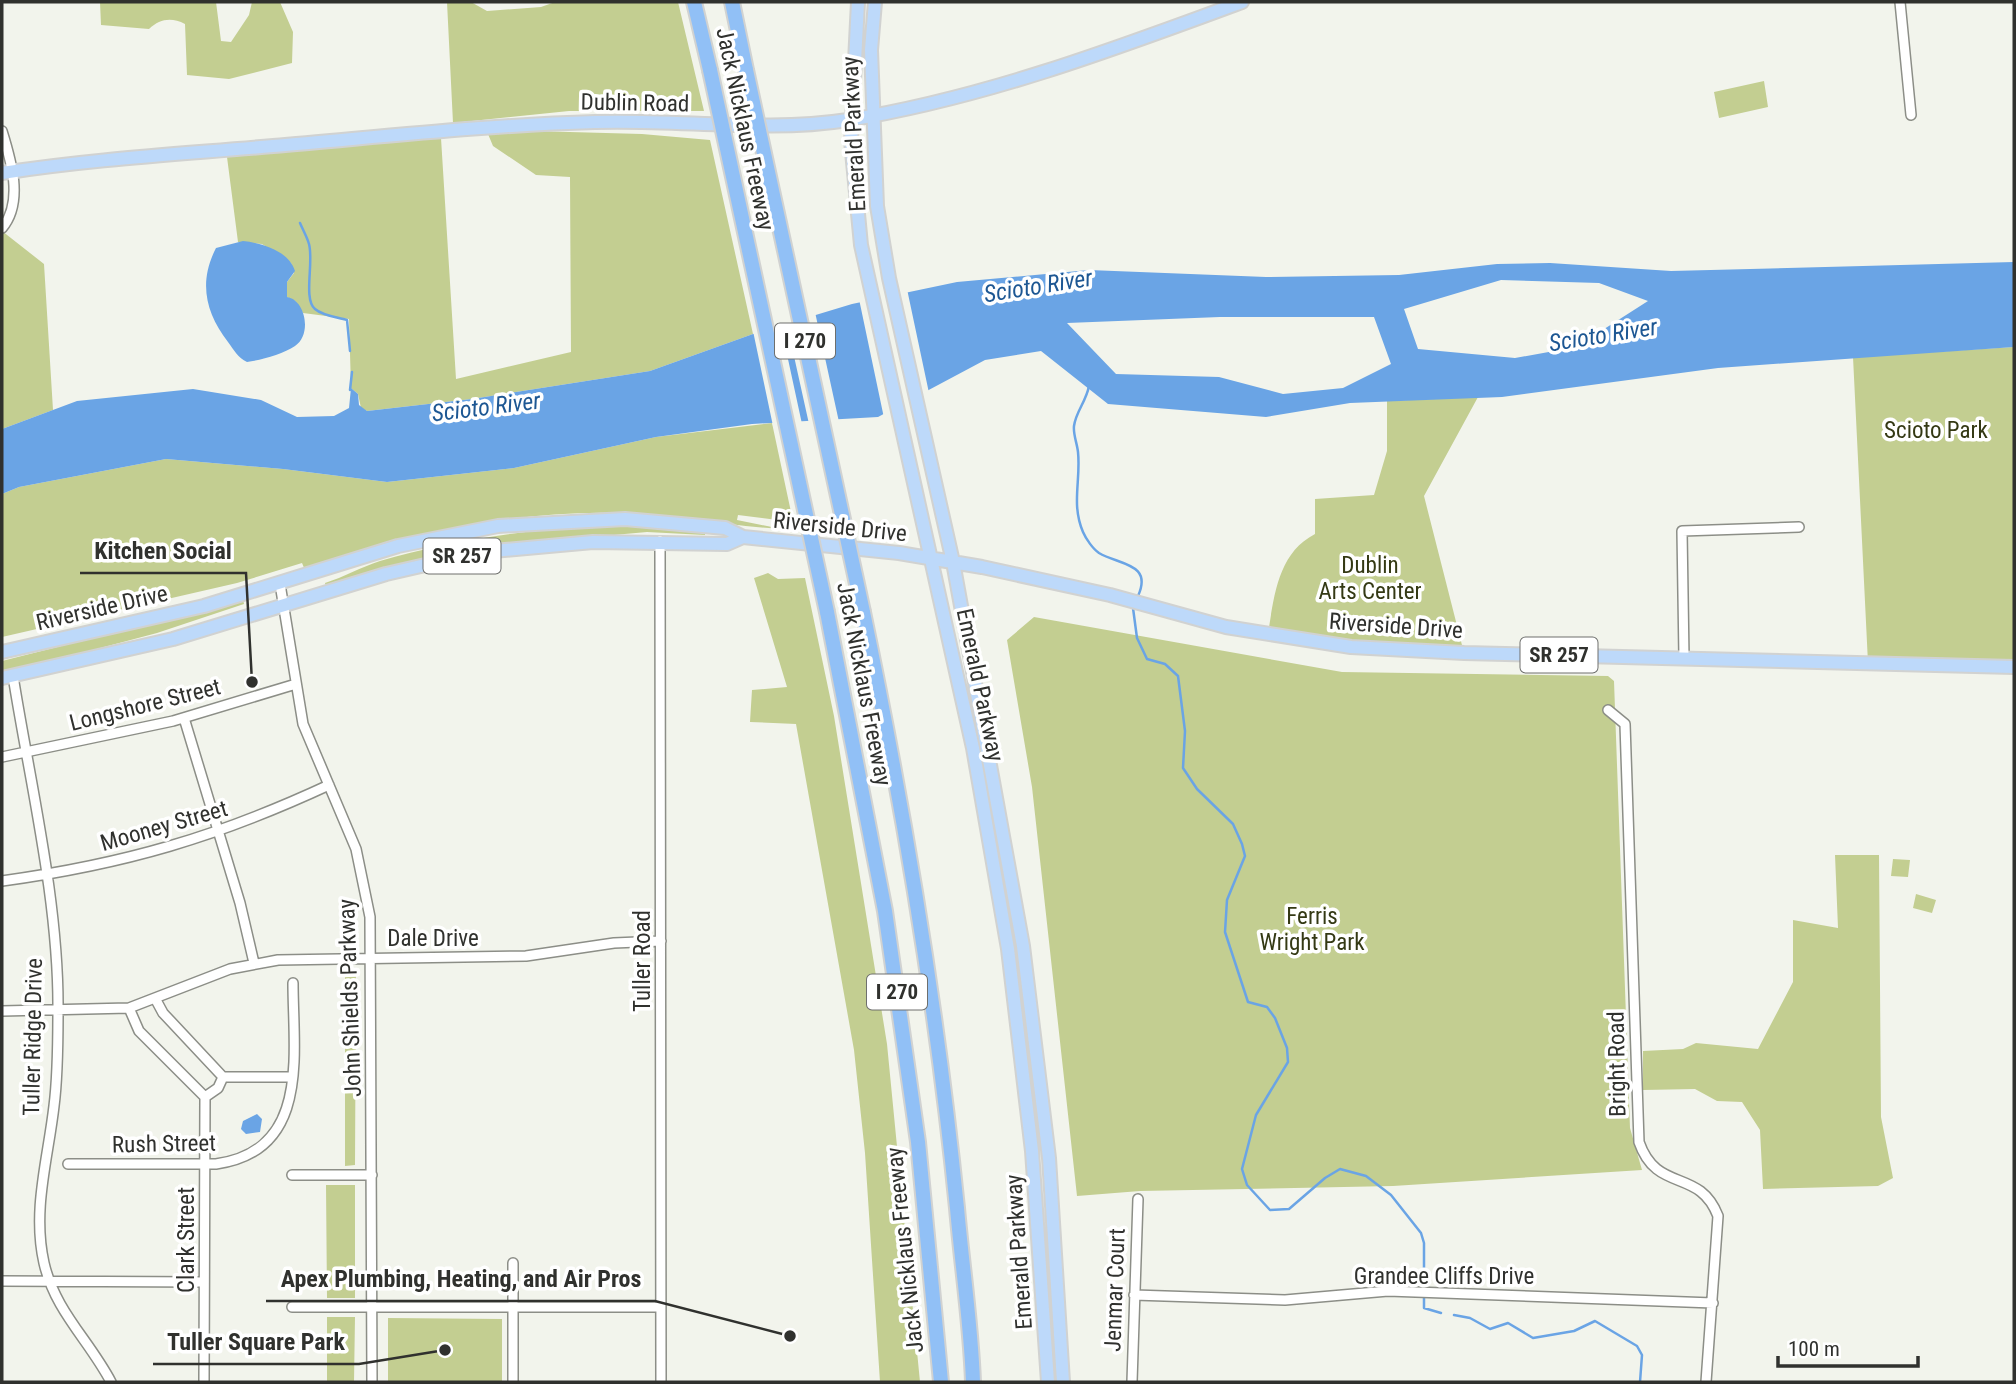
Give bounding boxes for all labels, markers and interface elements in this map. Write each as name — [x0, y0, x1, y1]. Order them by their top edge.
street label: Jack Nicklaus Freeway — [710, 25, 780, 233]
street label: Emerald Parkway — [836, 55, 872, 212]
street label: Dublin Road — [580, 89, 690, 117]
water label: Scioto River — [982, 263, 1095, 308]
water label: Scioto River — [1547, 312, 1660, 357]
road number: I 270 — [775, 324, 835, 358]
water label: Scioto River — [430, 386, 543, 428]
park label: Scioto Park — [1884, 417, 1989, 444]
street label: Riverside Drive — [772, 507, 908, 547]
callout: Kitchen Social — [80, 528, 246, 573]
text: Kitchen Social — [94, 537, 232, 565]
road number: SR 257 — [424, 538, 500, 574]
park label: Dublin Arts Center — [1319, 552, 1421, 605]
street label: Riverside Drive — [34, 580, 170, 636]
street label: Jack Nicklaus Freeway — [831, 580, 897, 788]
street label: Emerald Parkway — [951, 606, 1009, 764]
street label: Riverside Drive — [1328, 608, 1464, 644]
road number: SR 257 — [1520, 638, 1598, 672]
street label: Longshore Street — [67, 673, 223, 737]
street label: Mooney Street — [97, 795, 231, 857]
street label: John Shields Parkway — [333, 898, 367, 1097]
park label: Ferris Wright Park — [1259, 903, 1365, 956]
street label: Tuller Road — [629, 910, 656, 1012]
street label: Dale Drive — [387, 925, 479, 952]
street label: Tuller Ridge Drive — [18, 958, 48, 1116]
road number: I 270 — [867, 974, 927, 1010]
street label: Bright Road — [1603, 1011, 1631, 1117]
street label: Rush Street — [112, 1130, 216, 1158]
street label: Jack Nicklaus Freeway — [881, 1145, 929, 1354]
street label: Emerald Parkway — [1000, 1173, 1038, 1330]
street label: Clark Street — [173, 1187, 200, 1293]
street label: Jenmar Court — [1099, 1228, 1131, 1352]
callout: Apex Plumbing, Heating, and Air Pros — [266, 1256, 655, 1301]
street label: Grandee Cliffs Drive — [1354, 1263, 1534, 1290]
text: Apex Plumbing, Heating, and Air Pros — [281, 1265, 641, 1293]
callout: Tuller Square Park — [153, 1319, 359, 1364]
scale bar — [1778, 1324, 1918, 1368]
text: Tuller Square Park — [167, 1328, 346, 1356]
text: 100 m — [1788, 1337, 1840, 1361]

